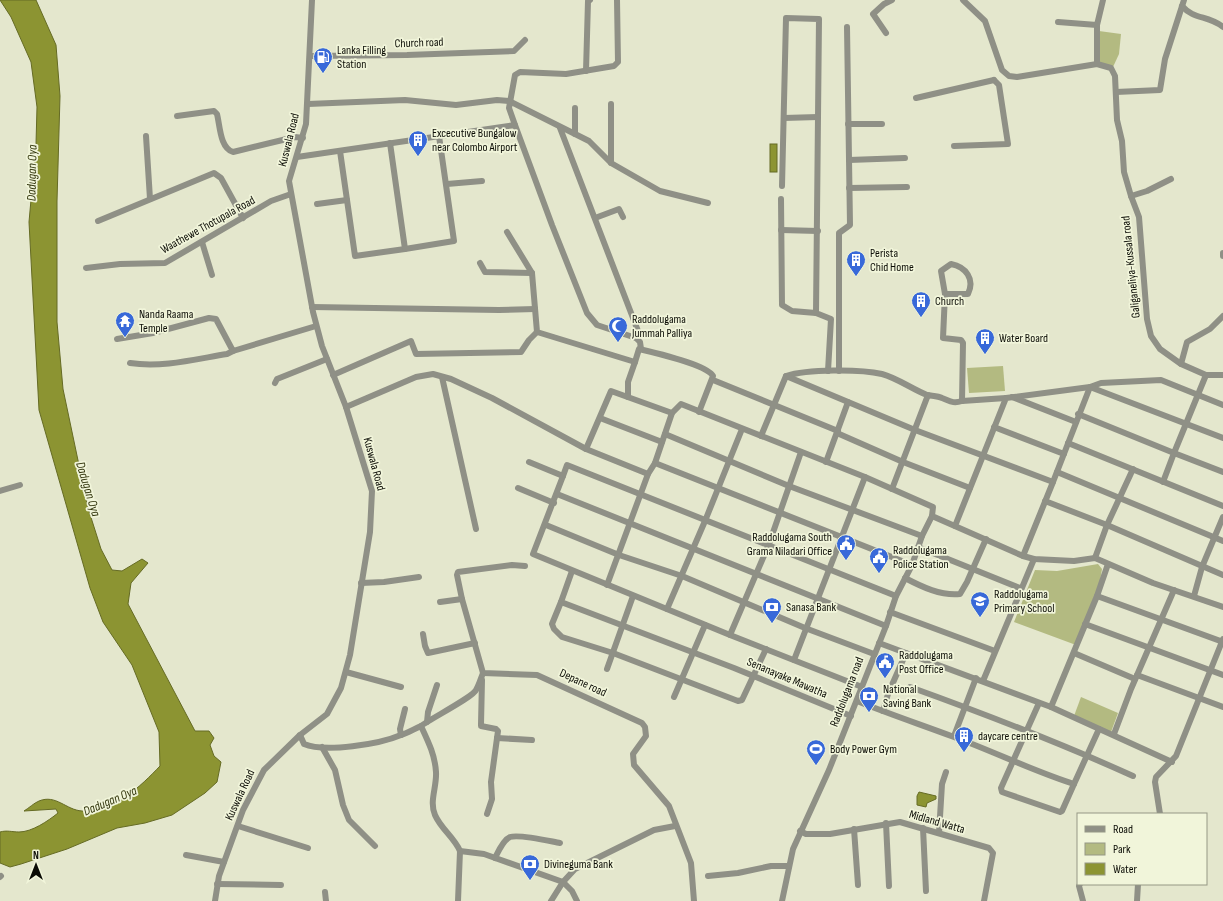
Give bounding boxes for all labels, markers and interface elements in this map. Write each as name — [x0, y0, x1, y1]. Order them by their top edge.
street label: Church road — [394, 35, 444, 51]
place label: Lanka Filling Station — [337, 43, 386, 72]
fuel station icon: Lanka Filling Station — [312, 46, 334, 74]
street label: Kuswala Road — [275, 112, 303, 168]
place label: Excecutive Bungalow near Colombo Airport — [432, 126, 518, 155]
building icon: Excecutive Bungalow near Colombo Airport — [407, 129, 429, 157]
water label: Dadugan Oya — [24, 144, 41, 201]
street label: Waathewe Thotupala Road — [158, 193, 258, 257]
street label: Galiganeliya-Kussala road — [1118, 215, 1144, 319]
place label: Perista Chid Home — [870, 246, 914, 275]
building icon: Perista Chid Home — [845, 249, 867, 277]
building icon: Church — [910, 290, 932, 318]
place label: Church — [935, 294, 964, 309]
place label: Nanda Raama Temple — [139, 307, 194, 336]
temple icon: Nanda Raama Temple — [114, 310, 136, 338]
place label: Raddolugama Jummah Palliya — [631, 312, 692, 341]
mosque icon: Raddolugama Jummah Palliya — [607, 315, 629, 343]
building icon: Water Board — [974, 327, 996, 355]
place label: Water Board — [999, 331, 1048, 346]
street label: Kuswala Road — [360, 436, 388, 492]
water label: Dadugan Oya — [72, 460, 104, 519]
place label: Raddolugama South Grama Niladari Office — [747, 530, 832, 559]
public building icon: Raddolugama South Grama Niladari Office — [835, 533, 857, 561]
place label: Raddolugama Police Station — [893, 543, 949, 572]
public building icon: Raddolugama Police Station — [868, 546, 890, 574]
place label: Raddolugama Primary School — [994, 587, 1054, 616]
school or university icon: Raddolugama Primary School — [969, 590, 991, 618]
bank icon: Sanasa Bank — [761, 596, 783, 624]
place label: Sanasa Bank — [786, 600, 836, 615]
place label: Raddolugama Post Office — [899, 648, 953, 677]
public building icon: Raddolugama Post Office — [874, 651, 896, 679]
street label: Senanayake Mawatha — [745, 654, 830, 702]
street label: Raddolugama road — [827, 655, 867, 729]
street label: Depane road — [557, 666, 609, 700]
place label: National Saving Bank — [883, 682, 932, 711]
bank icon: National Saving Bank — [858, 685, 880, 713]
building icon: daycare centre — [953, 725, 975, 753]
place label: daycare centre — [978, 729, 1038, 744]
sports icon: Body Power Gym — [805, 738, 827, 766]
place label: Body Power Gym — [830, 742, 897, 757]
street label: Kuswala Road — [222, 767, 258, 823]
water label: Dadugan Oya — [81, 782, 140, 819]
street label: Midland Watta — [907, 807, 967, 837]
legend — [1077, 813, 1207, 885]
text: Road — [1113, 822, 1133, 837]
text: Park — [1113, 842, 1131, 857]
north arrow — [16, 845, 56, 885]
text: N — [33, 849, 39, 862]
bank icon: Divineguma Bank — [519, 853, 541, 881]
place label: Divineguma Bank — [544, 857, 613, 872]
text: Water — [1113, 862, 1137, 877]

